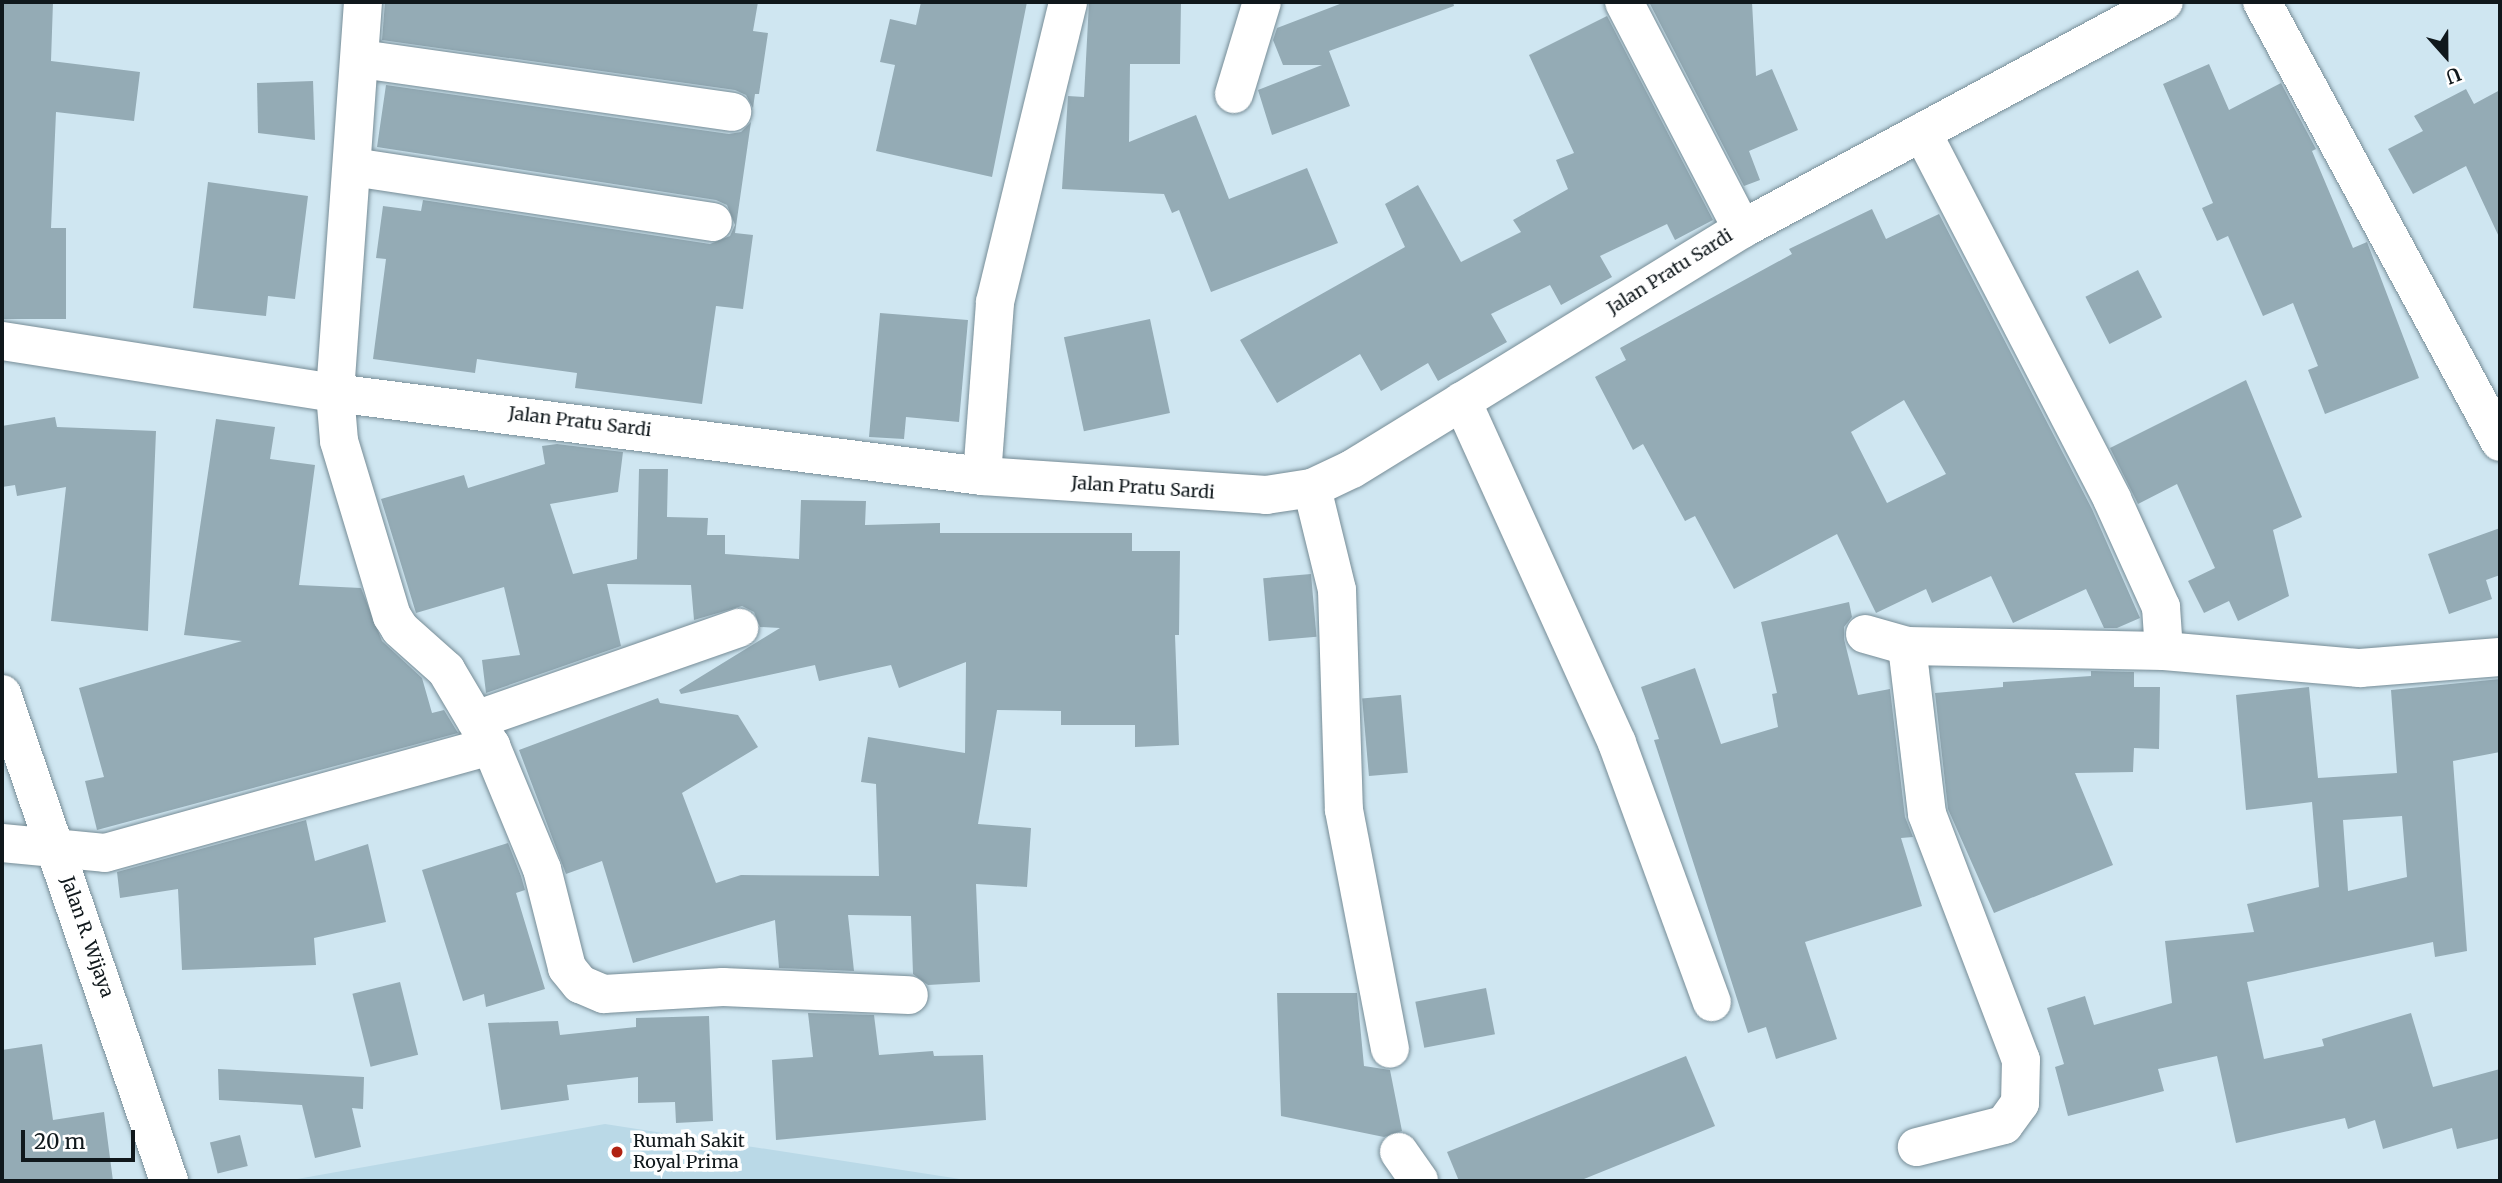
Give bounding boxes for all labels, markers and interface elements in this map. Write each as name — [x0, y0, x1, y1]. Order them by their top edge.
north arrow — [2411, 21, 2481, 91]
text: U — [2443, 62, 2464, 89]
street label: Jalan Pratu Sardi — [1603, 225, 1737, 319]
street label: Jalan Pratu Sardi — [507, 403, 653, 441]
street label: Jalan Pratu Sardi — [1070, 472, 1216, 504]
street label: Jalan R. Wijaya — [56, 874, 118, 1000]
scale bar — [24, 1116, 138, 1160]
text: 20 m — [34, 1128, 85, 1155]
place label: Rumah Sakit Royal Prima — [633, 1131, 745, 1174]
marker: Rumah Sakit Royal Prima — [607, 1142, 627, 1162]

